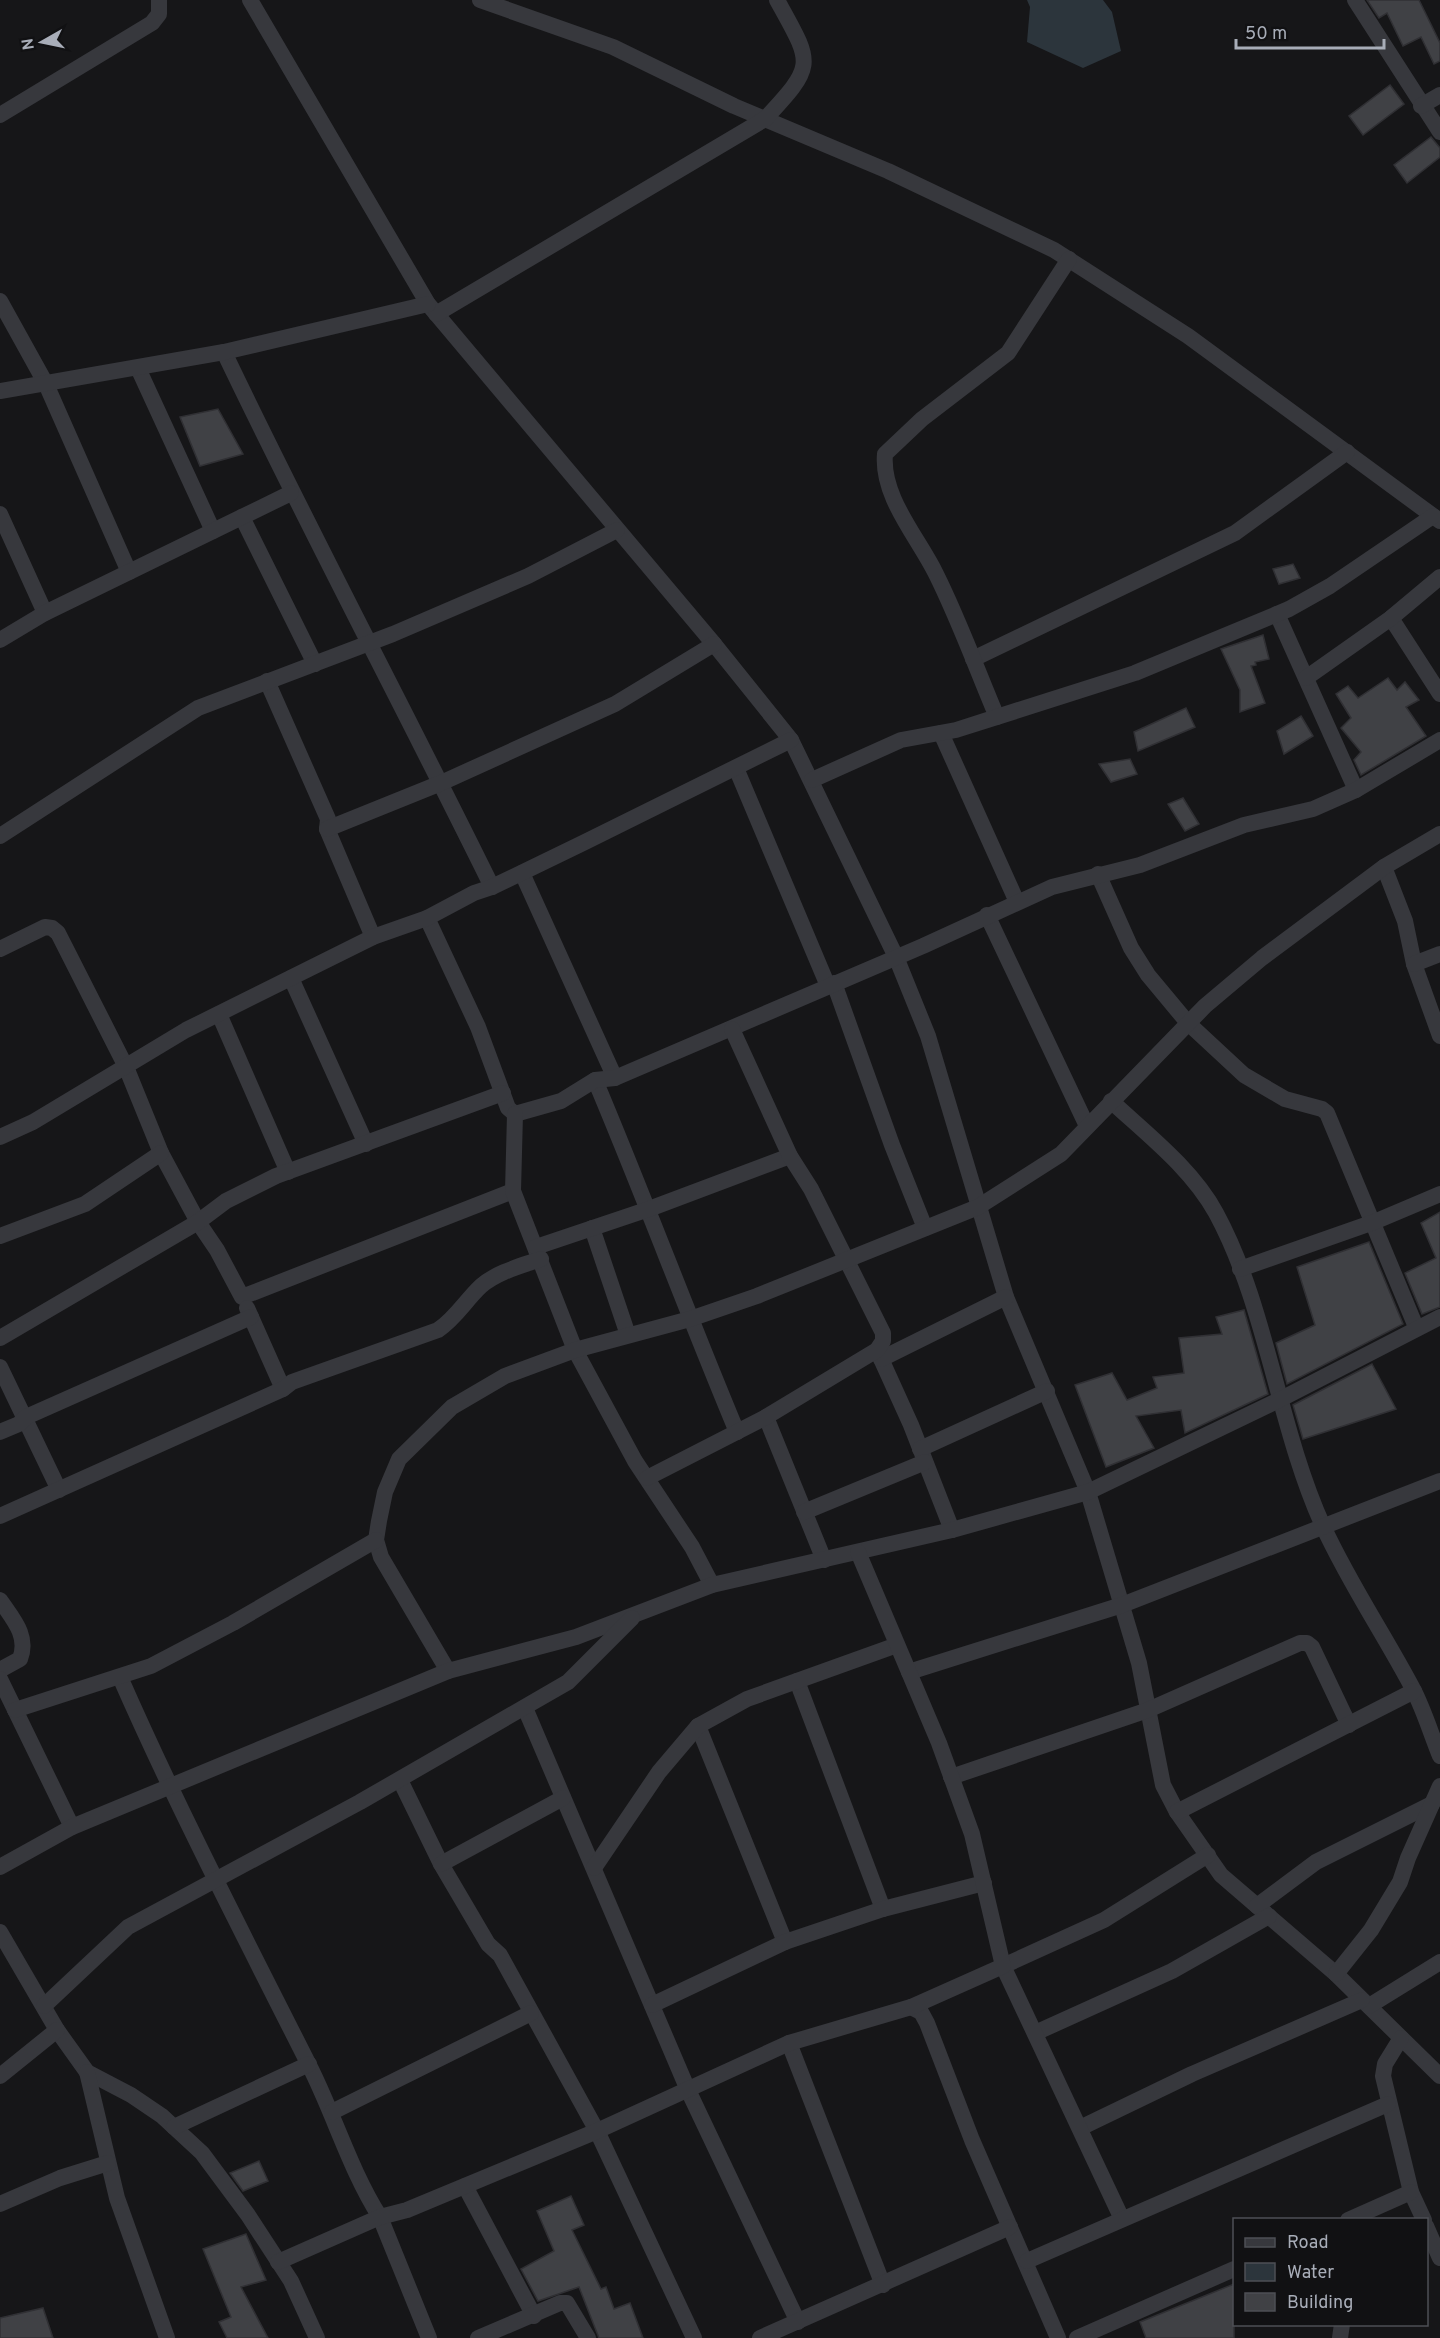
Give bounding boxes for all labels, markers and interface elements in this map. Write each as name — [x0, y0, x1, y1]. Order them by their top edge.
north arrow — [12, 12, 72, 72]
scale bar — [1236, 12, 1384, 50]
text: 50 m — [1245, 23, 1287, 46]
text: N — [18, 37, 40, 51]
legend — [1233, 2218, 1428, 2326]
text: Road — [1287, 2232, 1329, 2255]
text: Water — [1287, 2262, 1334, 2285]
text: Building — [1287, 2292, 1353, 2315]

